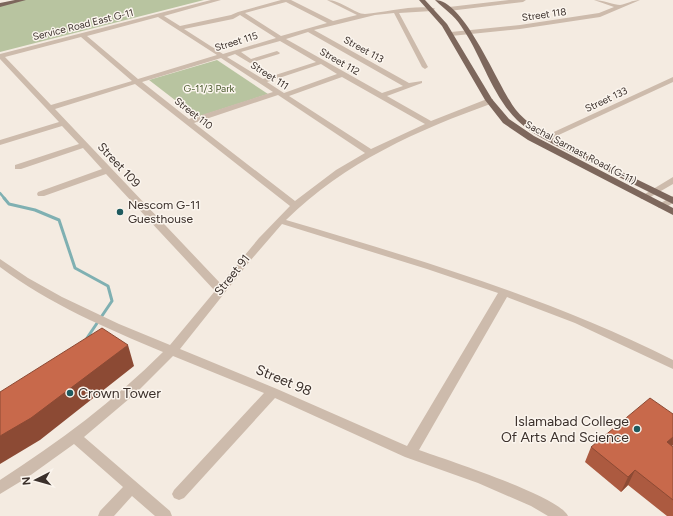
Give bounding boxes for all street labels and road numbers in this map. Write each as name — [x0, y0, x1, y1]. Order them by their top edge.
street label: Street 118 — [521, 5, 567, 24]
street label: Service Road East G-11 — [31, 6, 135, 43]
street label: Street 115 — [213, 29, 260, 54]
street label: Street 113 — [341, 33, 386, 66]
street label: Street 112 — [317, 45, 362, 78]
street label: Street 111 — [248, 58, 291, 93]
street label: Street 133 — [583, 84, 630, 115]
street label: Street 110 — [172, 94, 215, 132]
street label: Sachal Sarmast Road (G-11) — [523, 118, 638, 187]
street label: Street 109 — [95, 140, 143, 190]
street label: Street 91 — [211, 252, 253, 298]
street label: Street 98 — [253, 361, 314, 400]

